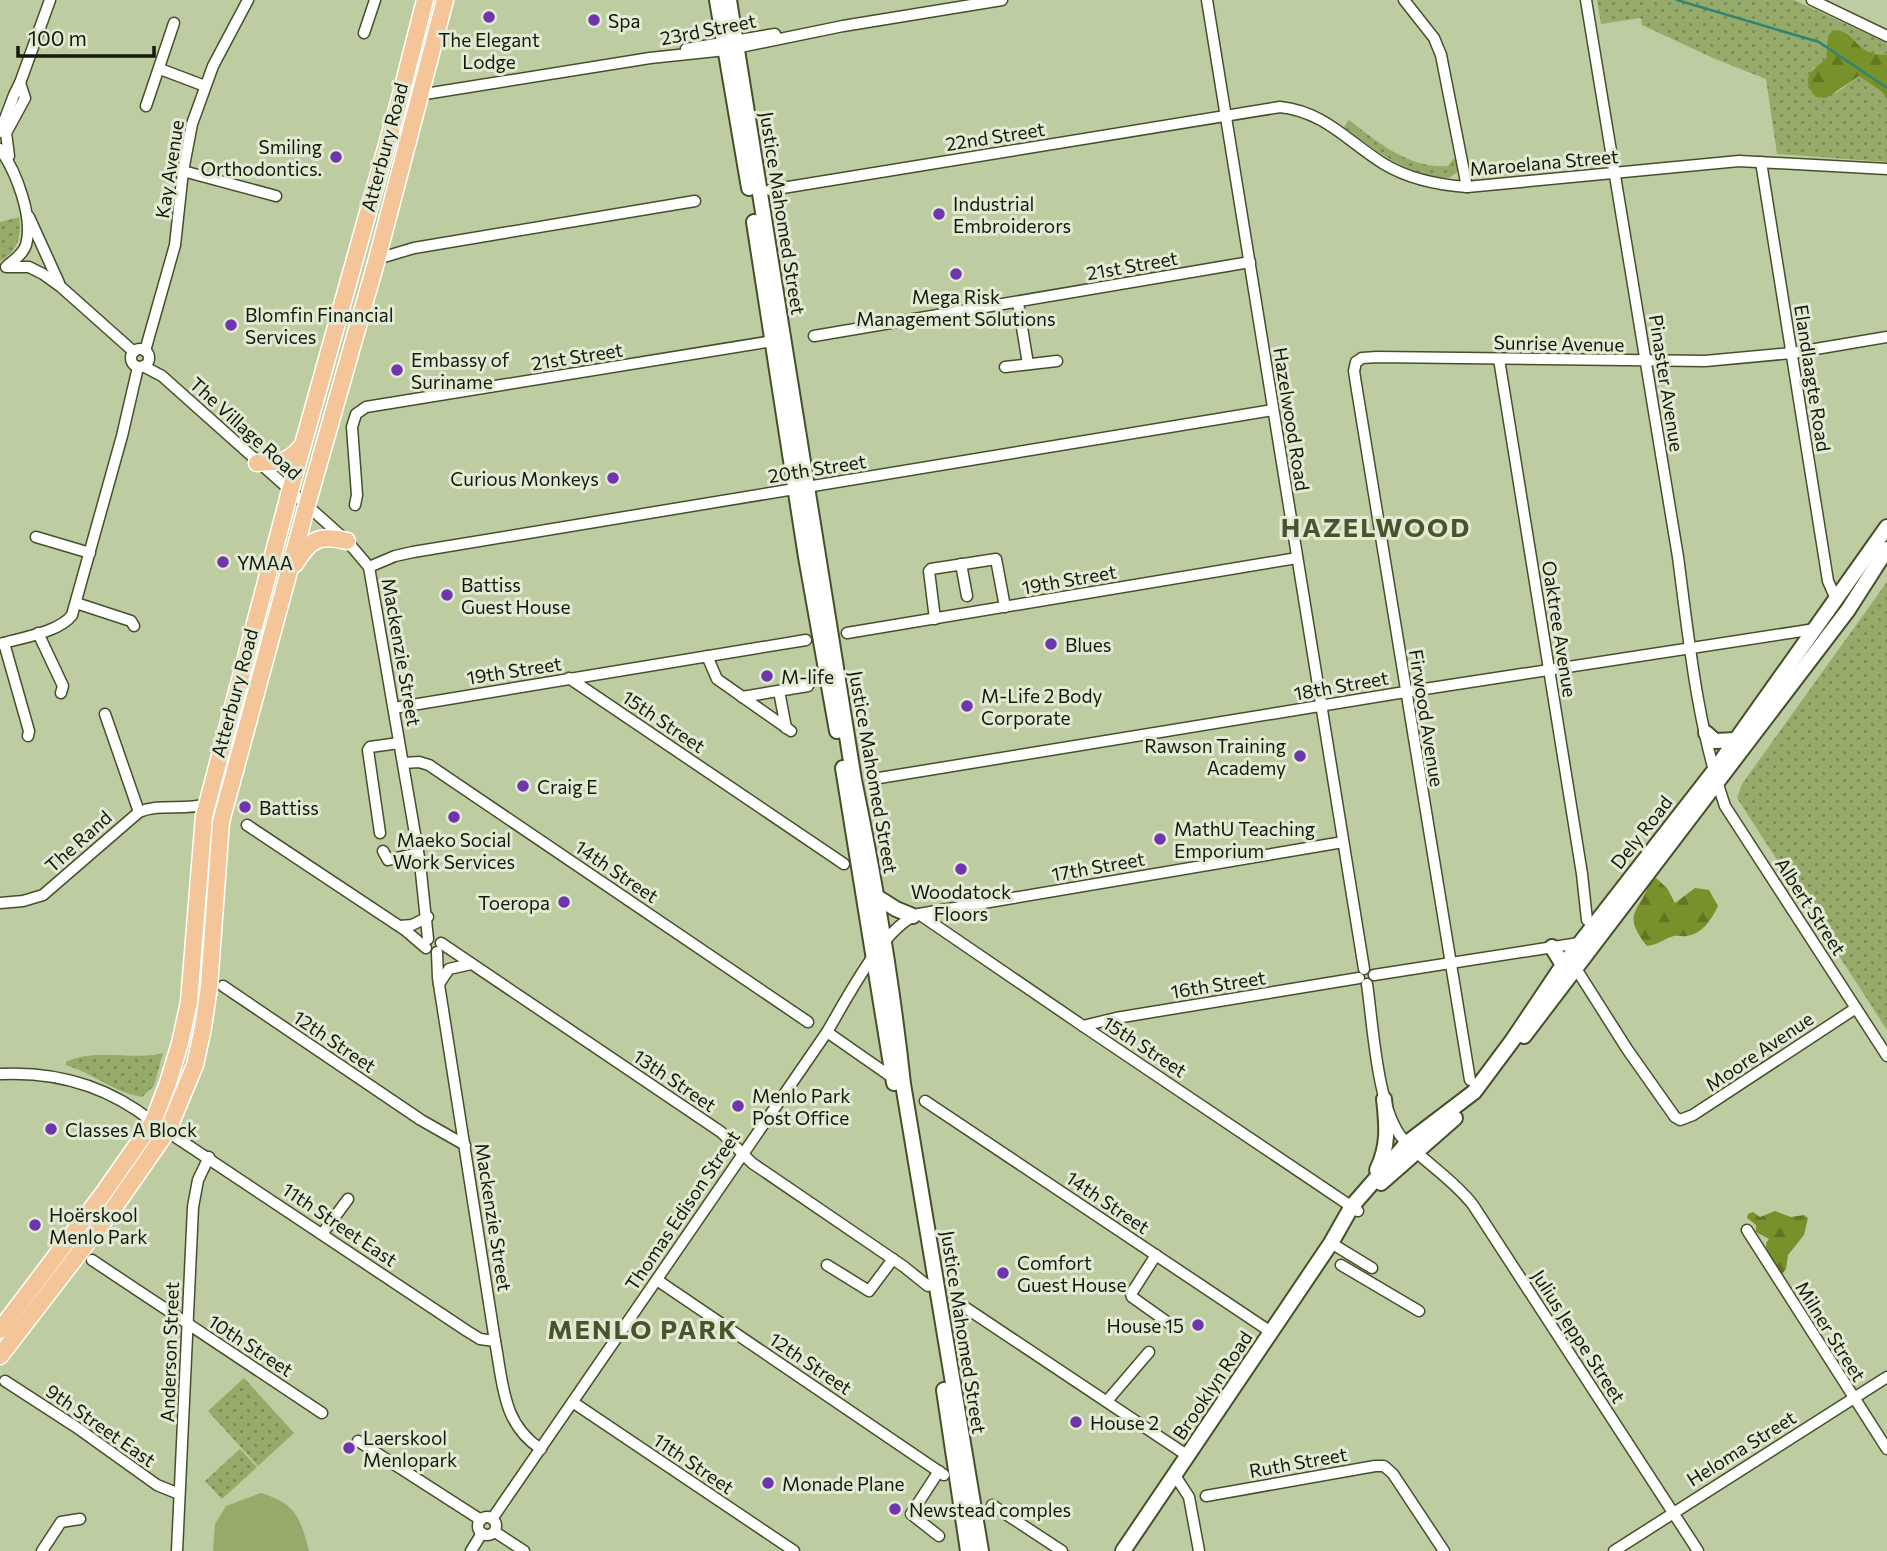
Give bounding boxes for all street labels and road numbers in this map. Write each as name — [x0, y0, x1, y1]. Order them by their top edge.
street label: 23rd Street — [658, 8, 758, 50]
street label: Atterbury Road — [356, 80, 412, 214]
street label: Justice Mahomed Street — [756, 110, 810, 317]
street label: 22nd Street — [944, 117, 1047, 155]
street label: Kay Avenue — [150, 118, 188, 220]
street label: Maroelana Street — [1469, 144, 1620, 180]
street label: 21st Street — [1085, 246, 1180, 284]
street label: Elandlaagte Road — [1790, 303, 1836, 453]
street label: Pinaster Avenue — [1645, 313, 1689, 453]
street label: Sunrise Avenue — [1493, 330, 1625, 356]
street label: 21st Street — [530, 337, 625, 375]
street label: Hazelwood Road — [1269, 346, 1315, 492]
street label: The Village Road — [185, 372, 307, 484]
street label: 20th Street — [766, 449, 868, 487]
street label: 19th Street — [1020, 559, 1118, 599]
street label: Oaktree Avenue — [1538, 559, 1582, 699]
street label: Mackenzie Street — [378, 576, 426, 728]
street label: Atterbury Road — [206, 626, 262, 760]
street label: Firwood Avenue — [1405, 648, 1449, 788]
street label: 19th Street — [465, 651, 563, 689]
street label: 18th Street — [1292, 665, 1390, 705]
street label: Justice Mahomed Street — [845, 669, 903, 875]
street label: 15th Street — [618, 685, 710, 757]
street label: Dely Road — [1605, 791, 1677, 873]
street label: The Rand — [40, 805, 116, 877]
street label: 14th Street — [571, 835, 663, 907]
street label: 17th Street — [1050, 846, 1147, 886]
street label: Albert Street — [1771, 853, 1851, 959]
street label: 16th Street — [1169, 965, 1267, 1003]
street label: 12th Street — [289, 1005, 381, 1077]
street label: Moore Avenue — [1701, 1006, 1817, 1096]
street label: 15th Street — [1099, 1010, 1191, 1082]
street label: 13th Street — [629, 1044, 721, 1116]
street label: Thomas Edison Street — [620, 1125, 744, 1295]
street label: Mackenzie Street — [471, 1141, 517, 1293]
street label: 14th Street — [1062, 1166, 1154, 1238]
street label: 11th Street East — [278, 1177, 402, 1271]
street label: Justice Mahomed Street — [937, 1229, 991, 1436]
street label: Julius Jeppe Street — [1527, 1265, 1631, 1407]
street label: Milner Street — [1791, 1277, 1871, 1385]
street label: Anderson Street — [155, 1281, 183, 1423]
street label: 10th Street — [204, 1309, 298, 1381]
street label: Brooklyn Road — [1167, 1326, 1257, 1444]
street label: 12th Street — [765, 1327, 857, 1399]
street label: 9th Street East — [42, 1379, 161, 1471]
street label: Heloma Street — [1682, 1405, 1800, 1491]
street label: 11th Street — [649, 1428, 739, 1498]
street label: Ruth Street — [1247, 1442, 1349, 1482]

